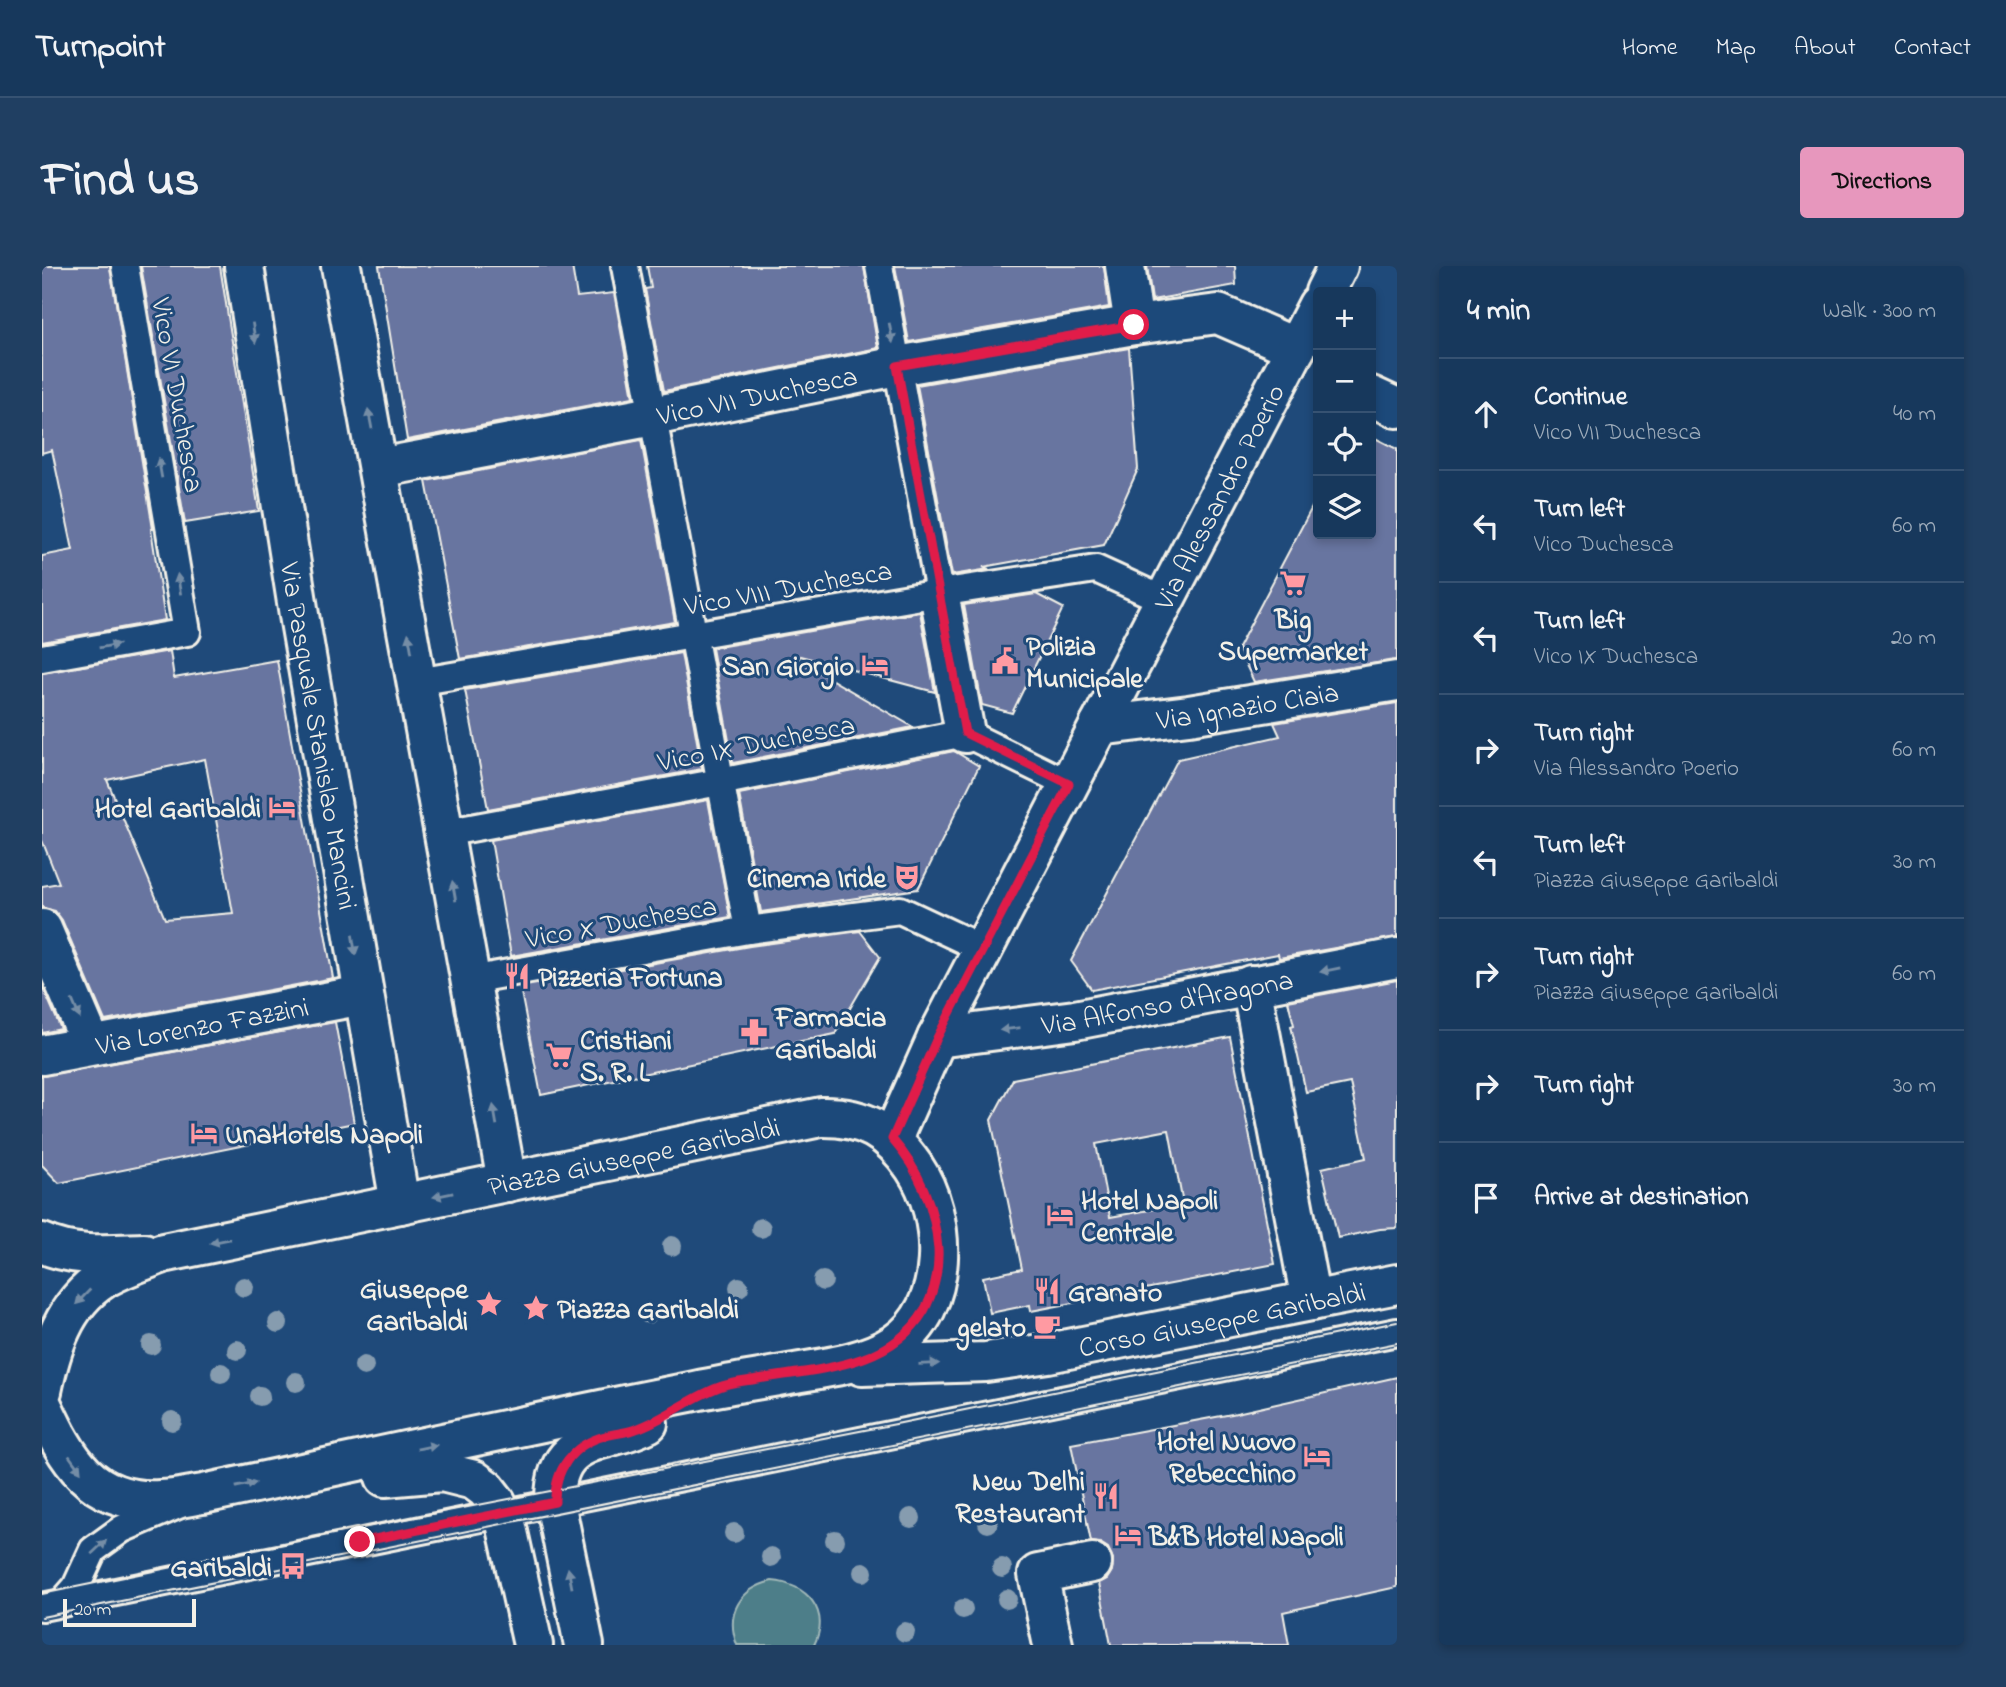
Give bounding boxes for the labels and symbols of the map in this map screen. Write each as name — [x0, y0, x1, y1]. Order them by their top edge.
street label: Vico VI Duchesca — [138, 294, 213, 496]
route start — [1118, 309, 1149, 340]
one-way arrow — [886, 322, 897, 344]
one-way arrow — [249, 323, 260, 345]
street label: Vico VII Duchesca — [653, 358, 862, 439]
street label: Via Alessandro Poerio — [1145, 378, 1297, 619]
one-way arrow — [364, 408, 375, 430]
one-way arrow — [154, 457, 165, 479]
street label: Vico VIII Duchesca — [681, 552, 896, 629]
street label: Via Pasquale Stanislao Mancini — [267, 559, 366, 913]
supermarket icon: Big Supermarket — [1278, 568, 1308, 598]
one-way arrow — [174, 572, 185, 594]
place label: Big Supermarket — [1218, 601, 1369, 674]
place label: Polizia Municipale — [1026, 628, 1144, 701]
one-way arrow — [404, 632, 415, 654]
one-way arrow — [98, 640, 120, 651]
public building icon: Polizia Municipale — [990, 646, 1020, 676]
place label: San Giorgio — [722, 648, 854, 690]
hotel icon: San Giorgio — [860, 650, 890, 680]
street label: Via Ignazio Ciaia — [1154, 674, 1342, 743]
street label: Vico IX Duchesca — [654, 706, 859, 785]
place label: Hotel Garibaldi — [95, 790, 261, 831]
hotel icon: Hotel Garibaldi — [267, 792, 297, 822]
place label: Cinema Iride — [747, 860, 887, 901]
theatre icon: Cinema Iride — [892, 862, 922, 892]
one-way arrow — [448, 880, 459, 902]
street label: Vico X Duchesca — [522, 887, 720, 962]
one-way arrow — [349, 934, 360, 956]
place label: Pizzeria Fortuna — [538, 959, 723, 1000]
restaurant icon: Pizzeria Fortuna — [502, 961, 532, 991]
street label: Via Alfonso d'Aragona — [1038, 961, 1297, 1048]
one-way arrow — [1319, 965, 1341, 976]
street label: Via Lorenzo Fazzini — [92, 989, 313, 1069]
one-way arrow — [70, 999, 82, 1019]
place label: Farmacia Garibaldi — [773, 999, 886, 1072]
pharmacy icon: Farmacia Garibaldi — [739, 1017, 769, 1047]
place label: Cristiani S. R. L — [580, 1022, 672, 1095]
one-way arrow — [999, 1024, 1021, 1035]
supermarket icon: Cristiani S. R. L — [544, 1040, 574, 1070]
one-way arrow — [489, 1104, 500, 1126]
street label: Piazza Giuseppe Garibaldi — [484, 1109, 784, 1209]
place label: UnaHotels Napoli — [225, 1116, 423, 1157]
hotel icon: UnaHotels Napoli — [189, 1118, 219, 1148]
place label: Hotel Napoli Centrale — [1081, 1182, 1218, 1255]
one-way arrow — [432, 1190, 454, 1201]
hotel icon: Hotel Napoli Centrale — [1045, 1200, 1075, 1230]
one-way arrow — [209, 1236, 231, 1247]
place label: Giuseppe Garibaldi — [360, 1271, 469, 1344]
place label: Granato — [1068, 1274, 1162, 1315]
street label: Corso Giuseppe Garibaldi — [1076, 1274, 1370, 1370]
restaurant icon: Granato — [1032, 1276, 1062, 1306]
one-way arrow — [76, 1288, 92, 1305]
place icon: Giuseppe Garibaldi — [474, 1289, 504, 1319]
place label: Piazza Garibaldi — [557, 1291, 739, 1332]
place icon: Piazza Garibaldi — [521, 1293, 551, 1323]
place label: gelato — [956, 1309, 1026, 1351]
cafe icon: gelato — [1032, 1311, 1062, 1341]
one-way arrow — [918, 1358, 940, 1369]
place label: Hotel Nuovo Rebecchino — [1157, 1423, 1296, 1496]
one-way arrow — [416, 1441, 438, 1452]
hotel icon: Hotel Nuovo Rebecchino — [1302, 1441, 1332, 1471]
one-way arrow — [68, 1455, 82, 1473]
place label: New Delhi Restaurant — [955, 1463, 1086, 1536]
one-way arrow — [235, 1480, 257, 1491]
restaurant icon: New Delhi Restaurant — [1091, 1481, 1121, 1511]
place label: B&B Hotel Napoli — [1147, 1518, 1344, 1559]
hotel icon: B&B Hotel Napoli — [1113, 1520, 1143, 1550]
route end — [344, 1526, 375, 1557]
one-way arrow — [91, 1539, 108, 1556]
place label: Garibaldi — [170, 1549, 272, 1590]
bus stop icon: Garibaldi — [278, 1551, 308, 1581]
one-way arrow — [564, 1567, 575, 1589]
scale bar — [63, 1596, 196, 1628]

